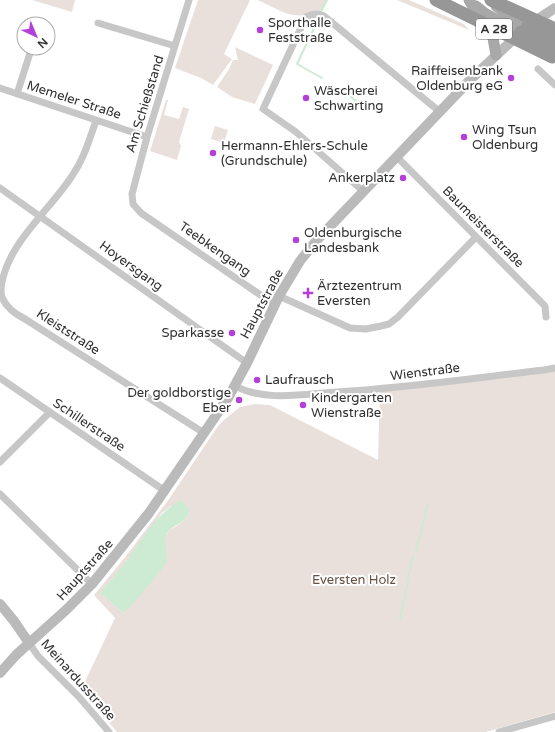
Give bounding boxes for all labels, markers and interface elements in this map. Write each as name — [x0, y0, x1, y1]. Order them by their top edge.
place label: Sporthalle Feststraße — [268, 15, 333, 46]
north arrow — [16, 16, 56, 56]
road number: A 28 — [476, 19, 512, 39]
marker: Sporthalle Feststraße — [255, 25, 265, 35]
text: N — [35, 35, 50, 51]
street label: Am Schießstand — [123, 53, 167, 155]
place label: Raiffeisenbank Oldenburg eG — [411, 63, 503, 94]
marker: Raiffeisenbank Oldenburg eG — [506, 73, 516, 83]
street label: Memeler Straße — [25, 77, 123, 123]
place label: Wäscherei Schwarting — [314, 83, 384, 114]
marker: Wäscherei Schwarting — [301, 93, 311, 103]
place label: Wing Tsun Oldenburg — [472, 122, 538, 153]
marker: Wing Tsun Oldenburg — [459, 132, 469, 142]
place label: Hermann-Ehlers-Schule (Grundschule) — [221, 138, 368, 169]
marker: Hermann-Ehlers-Schule (Grundschule) — [208, 148, 218, 158]
place label: Ankerplatz — [328, 170, 395, 186]
marker: Ankerplatz — [398, 173, 408, 183]
street label: Baumeisterstraße — [439, 183, 527, 271]
street label: Teebkengang — [176, 218, 254, 280]
place label: Oldenburgische Landesbank — [304, 225, 402, 256]
marker: Oldenburgische Landesbank — [291, 235, 301, 245]
street label: Hoyersgang — [96, 238, 166, 294]
street label: Hauptstraße — [237, 266, 287, 342]
place label: Ärztezentrum Eversten — [317, 278, 402, 309]
marker: Ärztezentrum Eversten — [302, 287, 314, 299]
street label: Kleiststraße — [33, 306, 103, 358]
place label: Sparkasse — [162, 325, 224, 341]
marker: Sparkasse — [227, 328, 237, 338]
street label: Wienstraße — [389, 360, 461, 384]
place label: Laufrausch — [265, 372, 334, 388]
marker: Laufrausch — [252, 375, 262, 385]
place label: Der goldborstige Eber — [127, 385, 231, 416]
place label: Kindergarten Wienstraße — [311, 390, 392, 421]
street label: Schillerstraße — [50, 395, 128, 455]
marker: Der goldborstige Eber — [234, 395, 244, 405]
marker: Kindergarten Wienstraße — [298, 400, 308, 410]
street label: Hauptstraße — [53, 536, 117, 604]
park label: Eversten Holz — [312, 572, 396, 588]
street label: Meinardusstraße — [37, 636, 119, 724]

